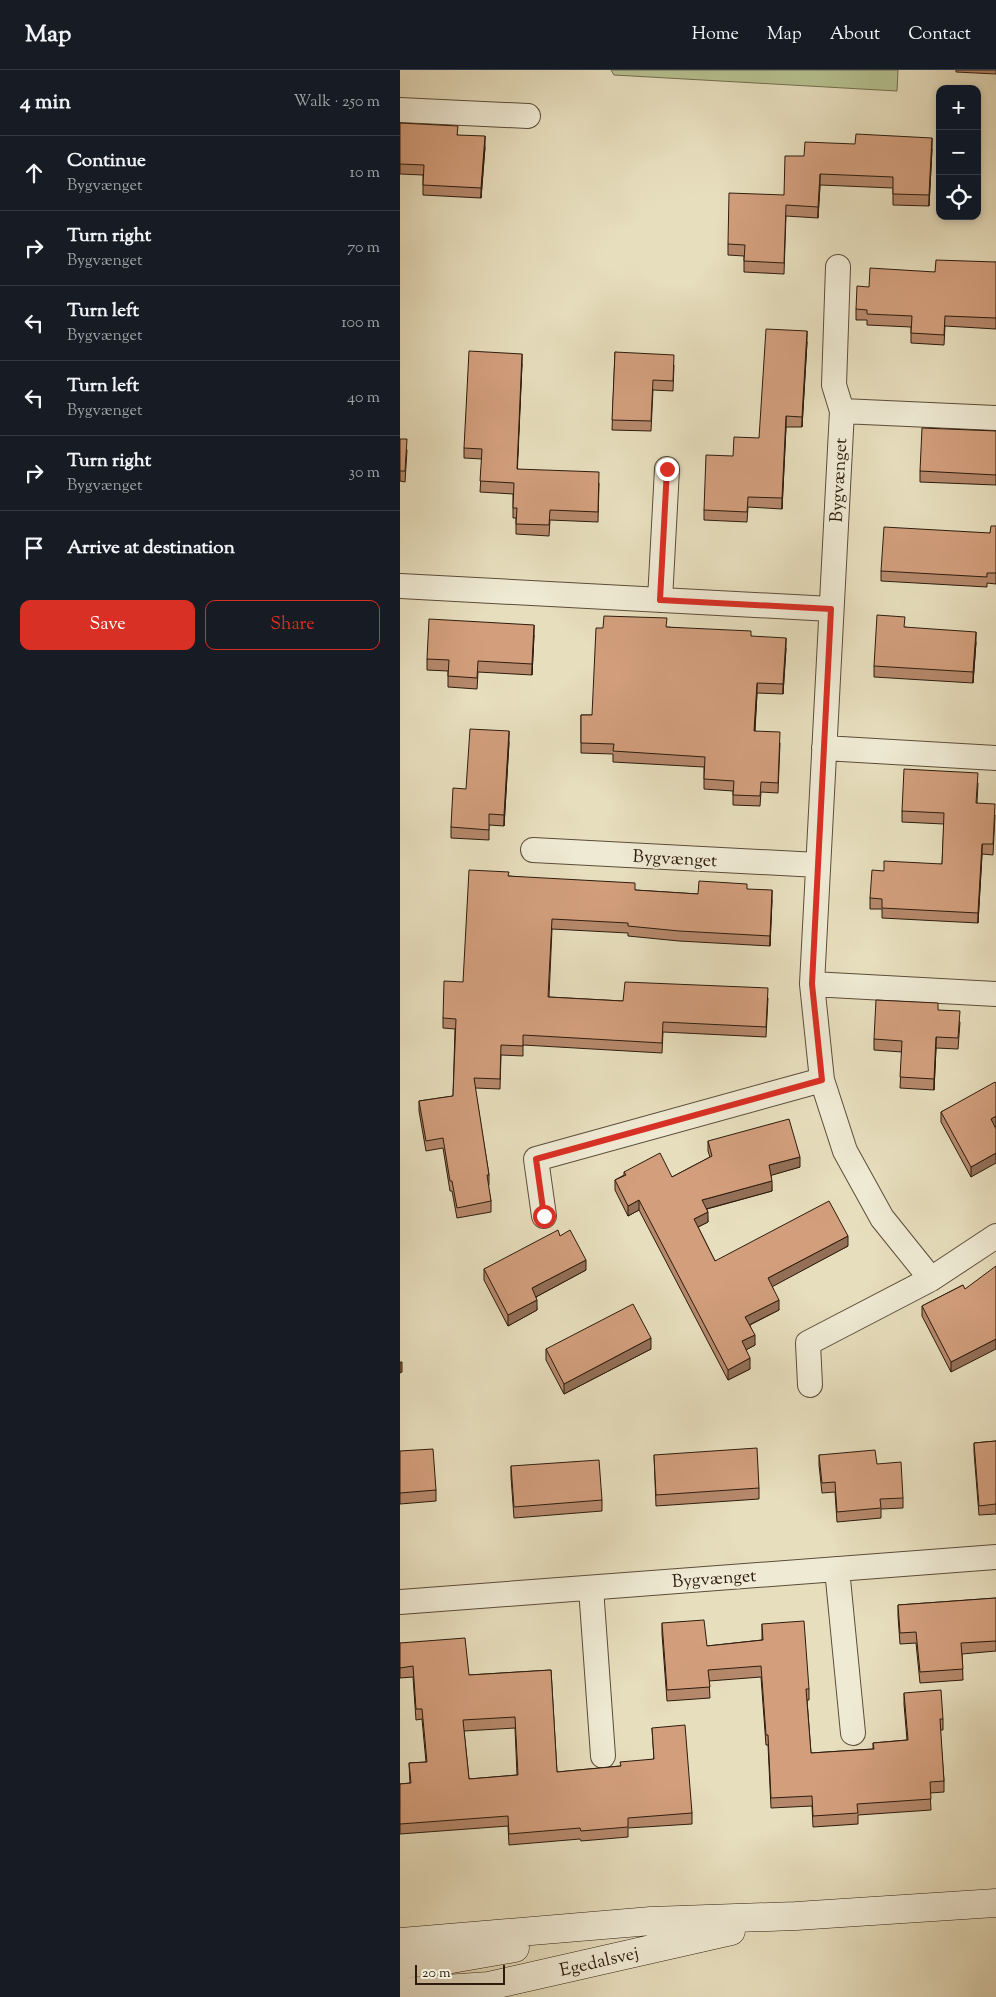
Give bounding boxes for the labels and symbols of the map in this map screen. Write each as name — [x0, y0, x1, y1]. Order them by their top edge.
street label: Bygvænget — [825, 437, 855, 523]
route end — [656, 458, 679, 481]
street label: Bygvænget — [632, 845, 718, 875]
route start — [533, 1205, 556, 1228]
street label: Bygvænget — [671, 1564, 757, 1596]
street label: Egedalsvej — [557, 1941, 642, 1985]
scale bar — [415, 1962, 505, 1985]

